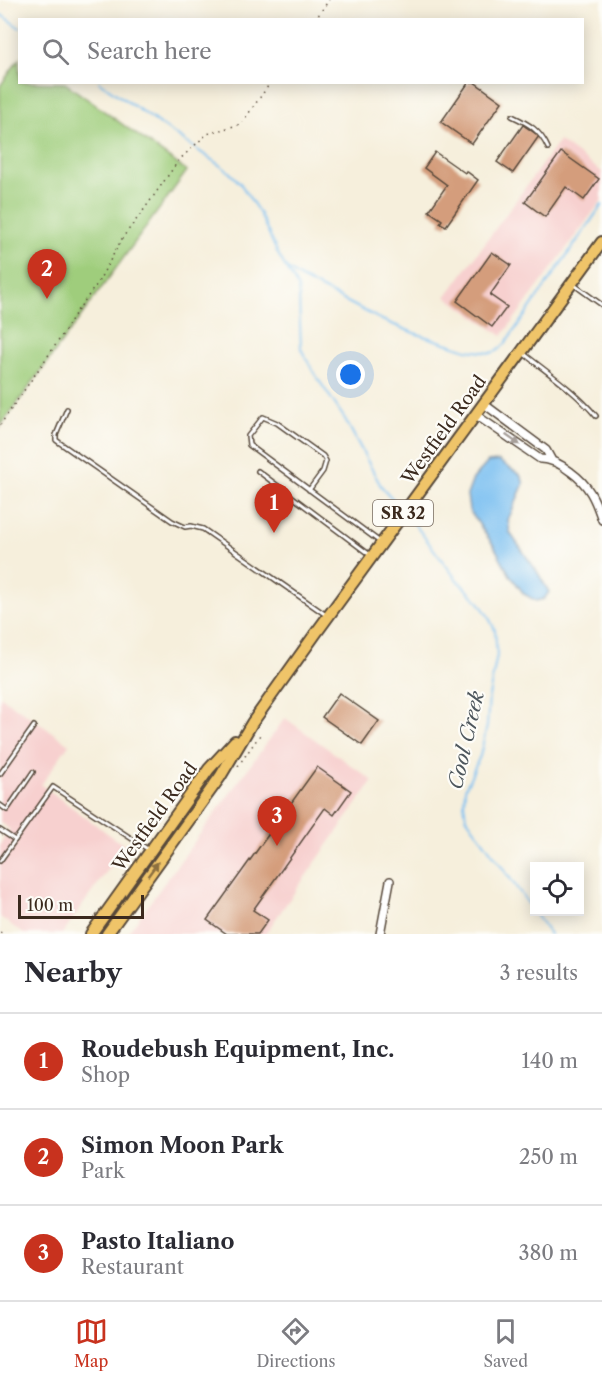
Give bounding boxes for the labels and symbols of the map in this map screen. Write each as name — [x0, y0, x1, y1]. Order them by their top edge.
pin: 2 — [28, 250, 66, 299]
your location — [336, 360, 365, 389]
street label: Westfield Road — [396, 371, 491, 490]
one-way arrow — [504, 434, 520, 446]
pin: 1 — [254, 484, 294, 533]
road number: SR 32 — [373, 500, 433, 526]
water label: Cool Creek — [443, 688, 489, 791]
street label: Westfield Road — [107, 758, 202, 877]
pin: 3 — [258, 796, 296, 846]
one-way arrow — [147, 862, 159, 878]
scale bar — [18, 892, 144, 920]

